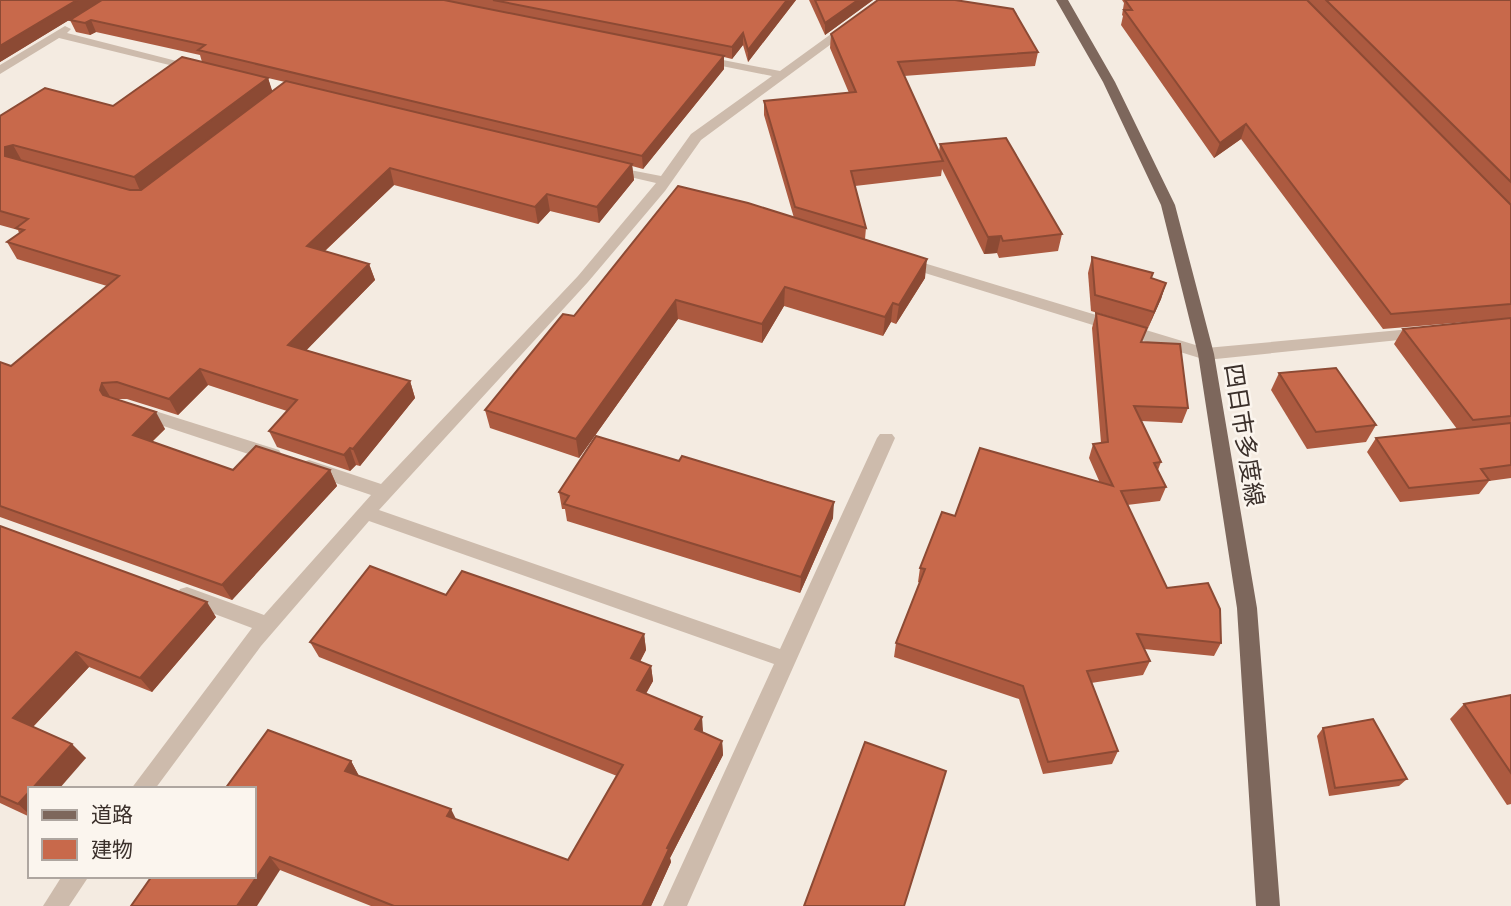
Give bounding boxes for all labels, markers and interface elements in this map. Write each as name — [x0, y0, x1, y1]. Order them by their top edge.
street label: 四日市多度線 — [1220, 361, 1271, 508]
legend — [28, 787, 256, 878]
text: 道路 — [91, 801, 133, 826]
text: 建物 — [91, 836, 133, 861]

